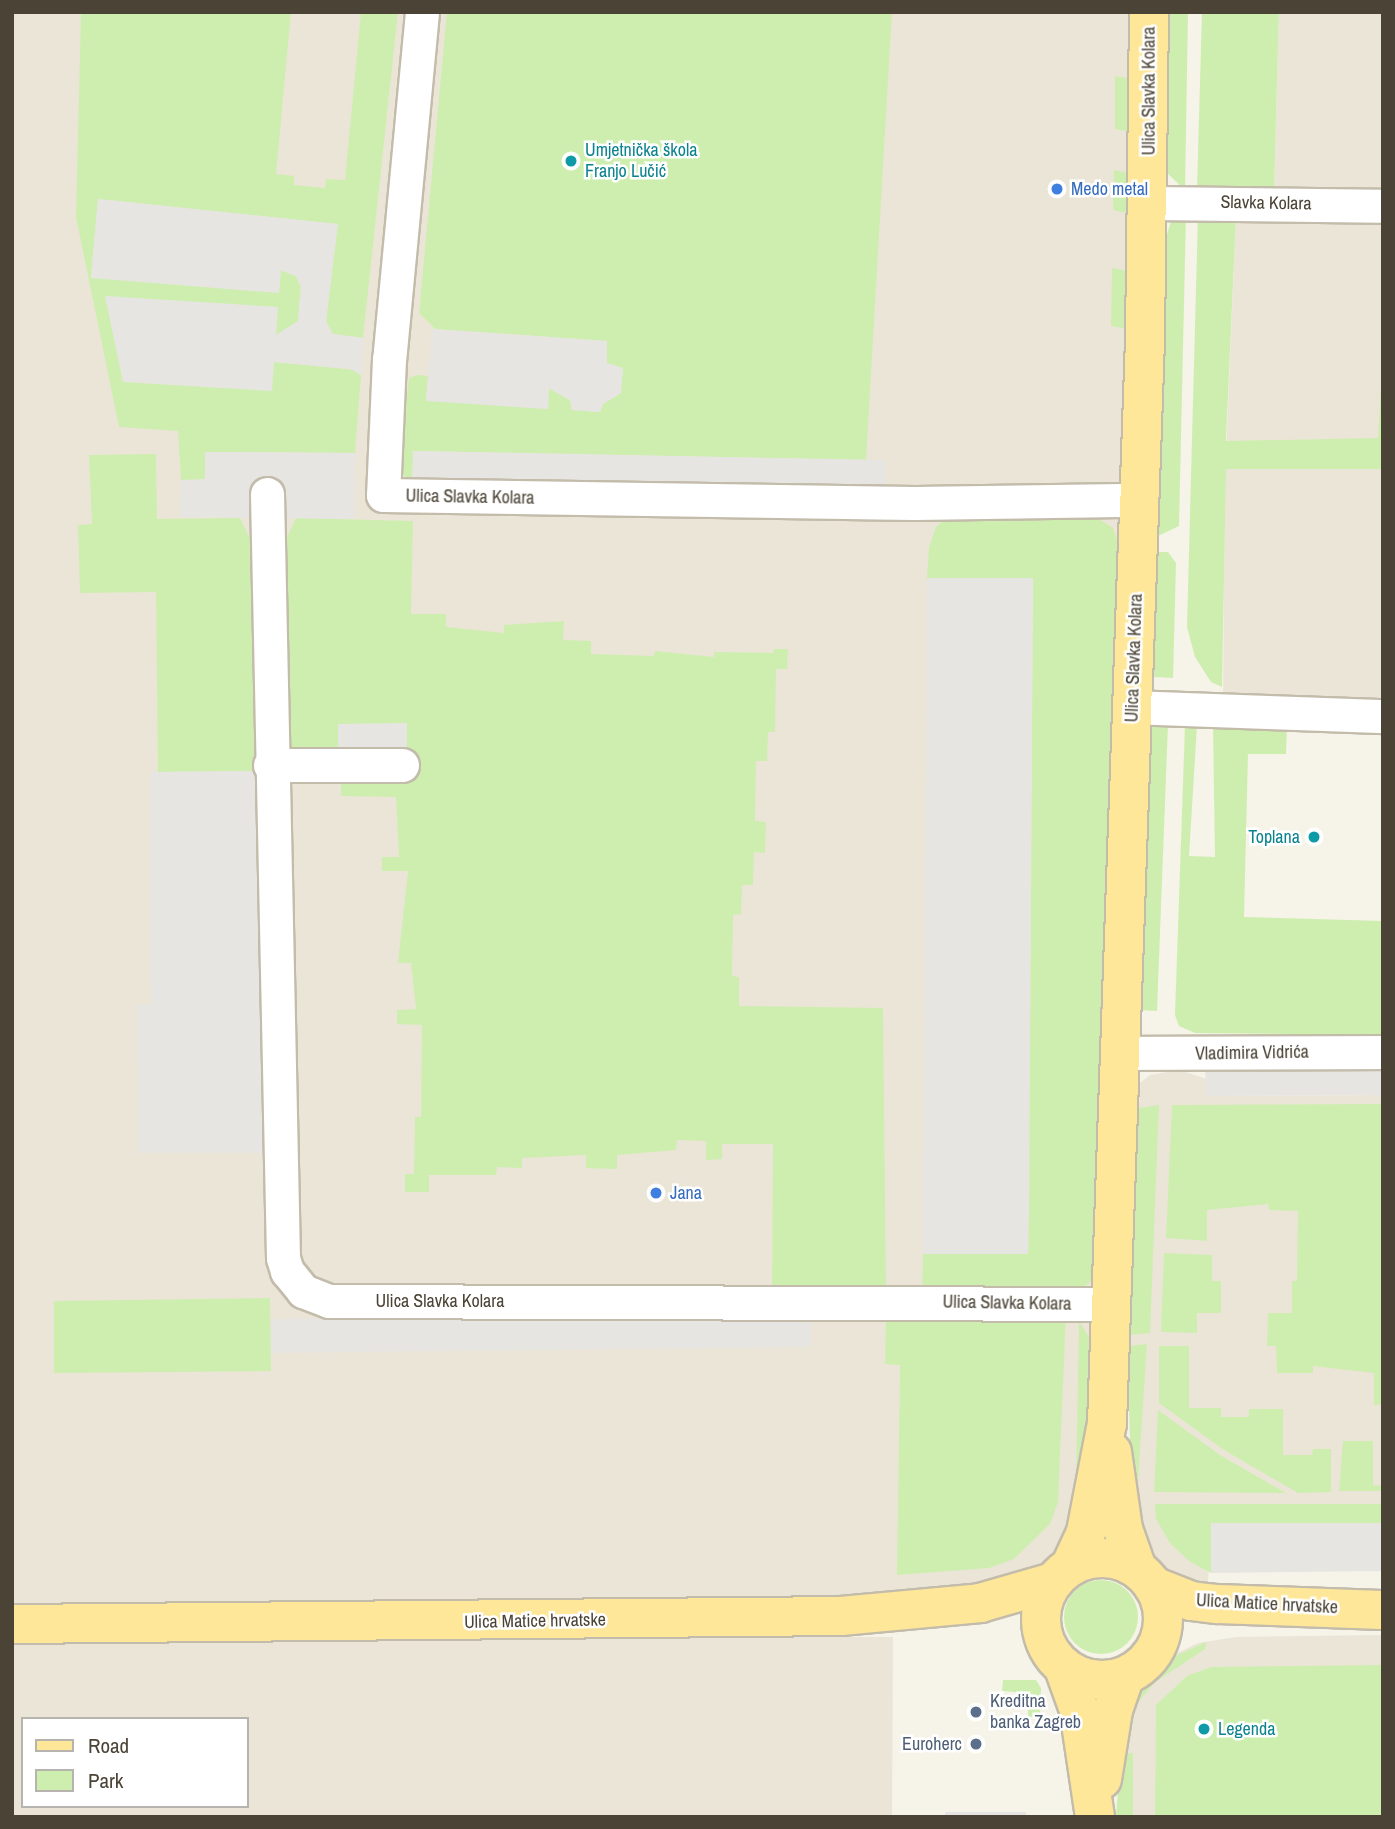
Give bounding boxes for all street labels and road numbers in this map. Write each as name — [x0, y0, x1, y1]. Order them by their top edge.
street label: Ulica Slavka Kolara — [1138, 27, 1160, 155]
street label: Slavka Kolara — [1220, 191, 1312, 215]
street label: Ulica Slavka Kolara — [405, 485, 535, 509]
street label: Ulica Slavka Kolara — [1121, 593, 1147, 723]
street label: Vladimira Vidrića — [1195, 1041, 1309, 1065]
street label: Ulica Slavka Kolara — [376, 1290, 504, 1312]
street label: Ulica Slavka Kolara — [942, 1291, 1072, 1315]
street label: Ulica Matice hrvatske — [1196, 1590, 1338, 1618]
street label: Ulica Matice hrvatske — [464, 1609, 606, 1633]

